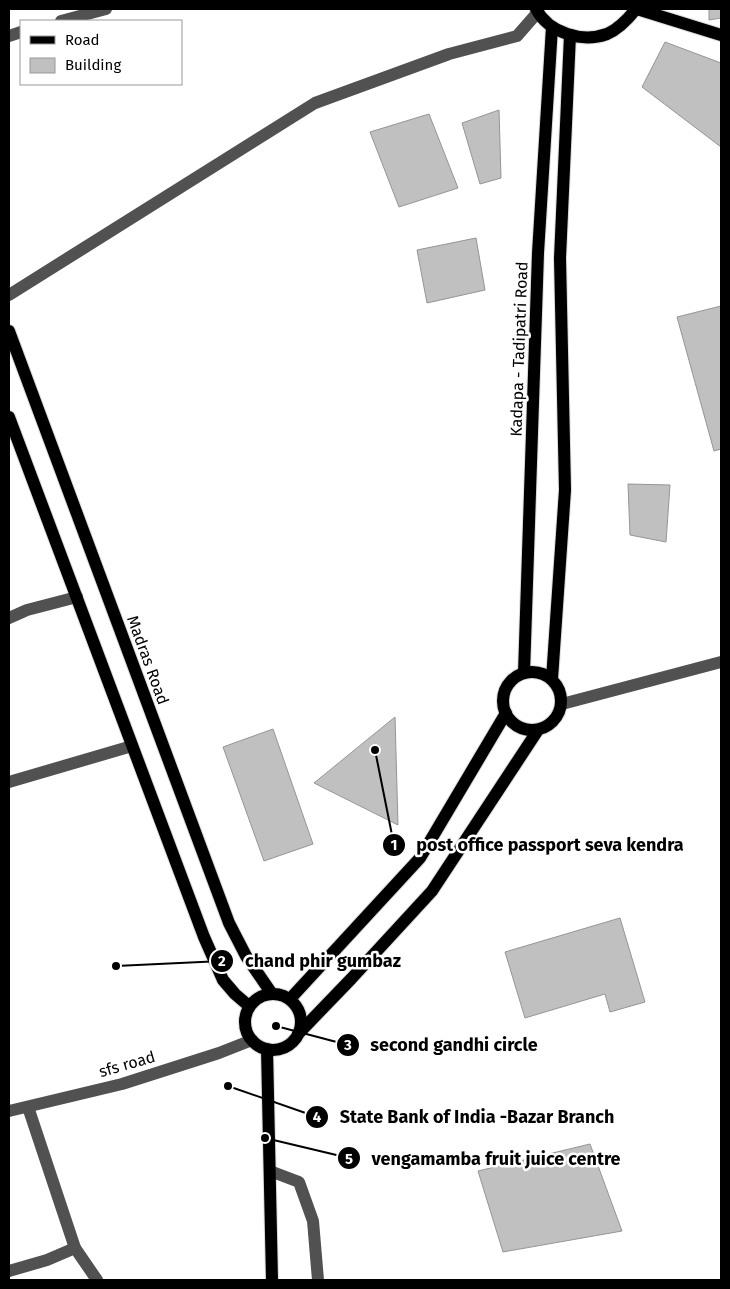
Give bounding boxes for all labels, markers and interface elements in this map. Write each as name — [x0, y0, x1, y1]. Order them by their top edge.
legend — [20, 20, 182, 85]
text: Road — [65, 31, 100, 49]
text: Building — [65, 56, 121, 74]
street label: Kadapa - Tadipatri Road — [506, 261, 532, 437]
street label: Madras Road — [123, 613, 173, 707]
callout: post office passport seva kendra — [382, 828, 694, 861]
text: post office passport seva kendra — [416, 834, 684, 856]
text: 1 — [391, 836, 397, 854]
callout: chand phir gumbaz — [210, 944, 411, 977]
text: chand phir gumbaz — [245, 950, 401, 972]
text: 2 — [218, 952, 226, 970]
callout: second gandhi circle — [336, 1029, 548, 1062]
text: second gandhi circle — [370, 1034, 538, 1056]
text: 3 — [343, 1036, 352, 1054]
street label: sfs road — [97, 1047, 157, 1081]
callout: State Bank of India -Bazar Branch — [305, 1100, 625, 1133]
text: State Bank of India -Bazar Branch — [340, 1106, 614, 1128]
text: 4 — [313, 1108, 322, 1126]
callout: vengamamba fruit juice centre — [336, 1142, 630, 1175]
text: vengamamba fruit juice centre — [370, 1148, 621, 1170]
text: 5 — [345, 1150, 353, 1168]

